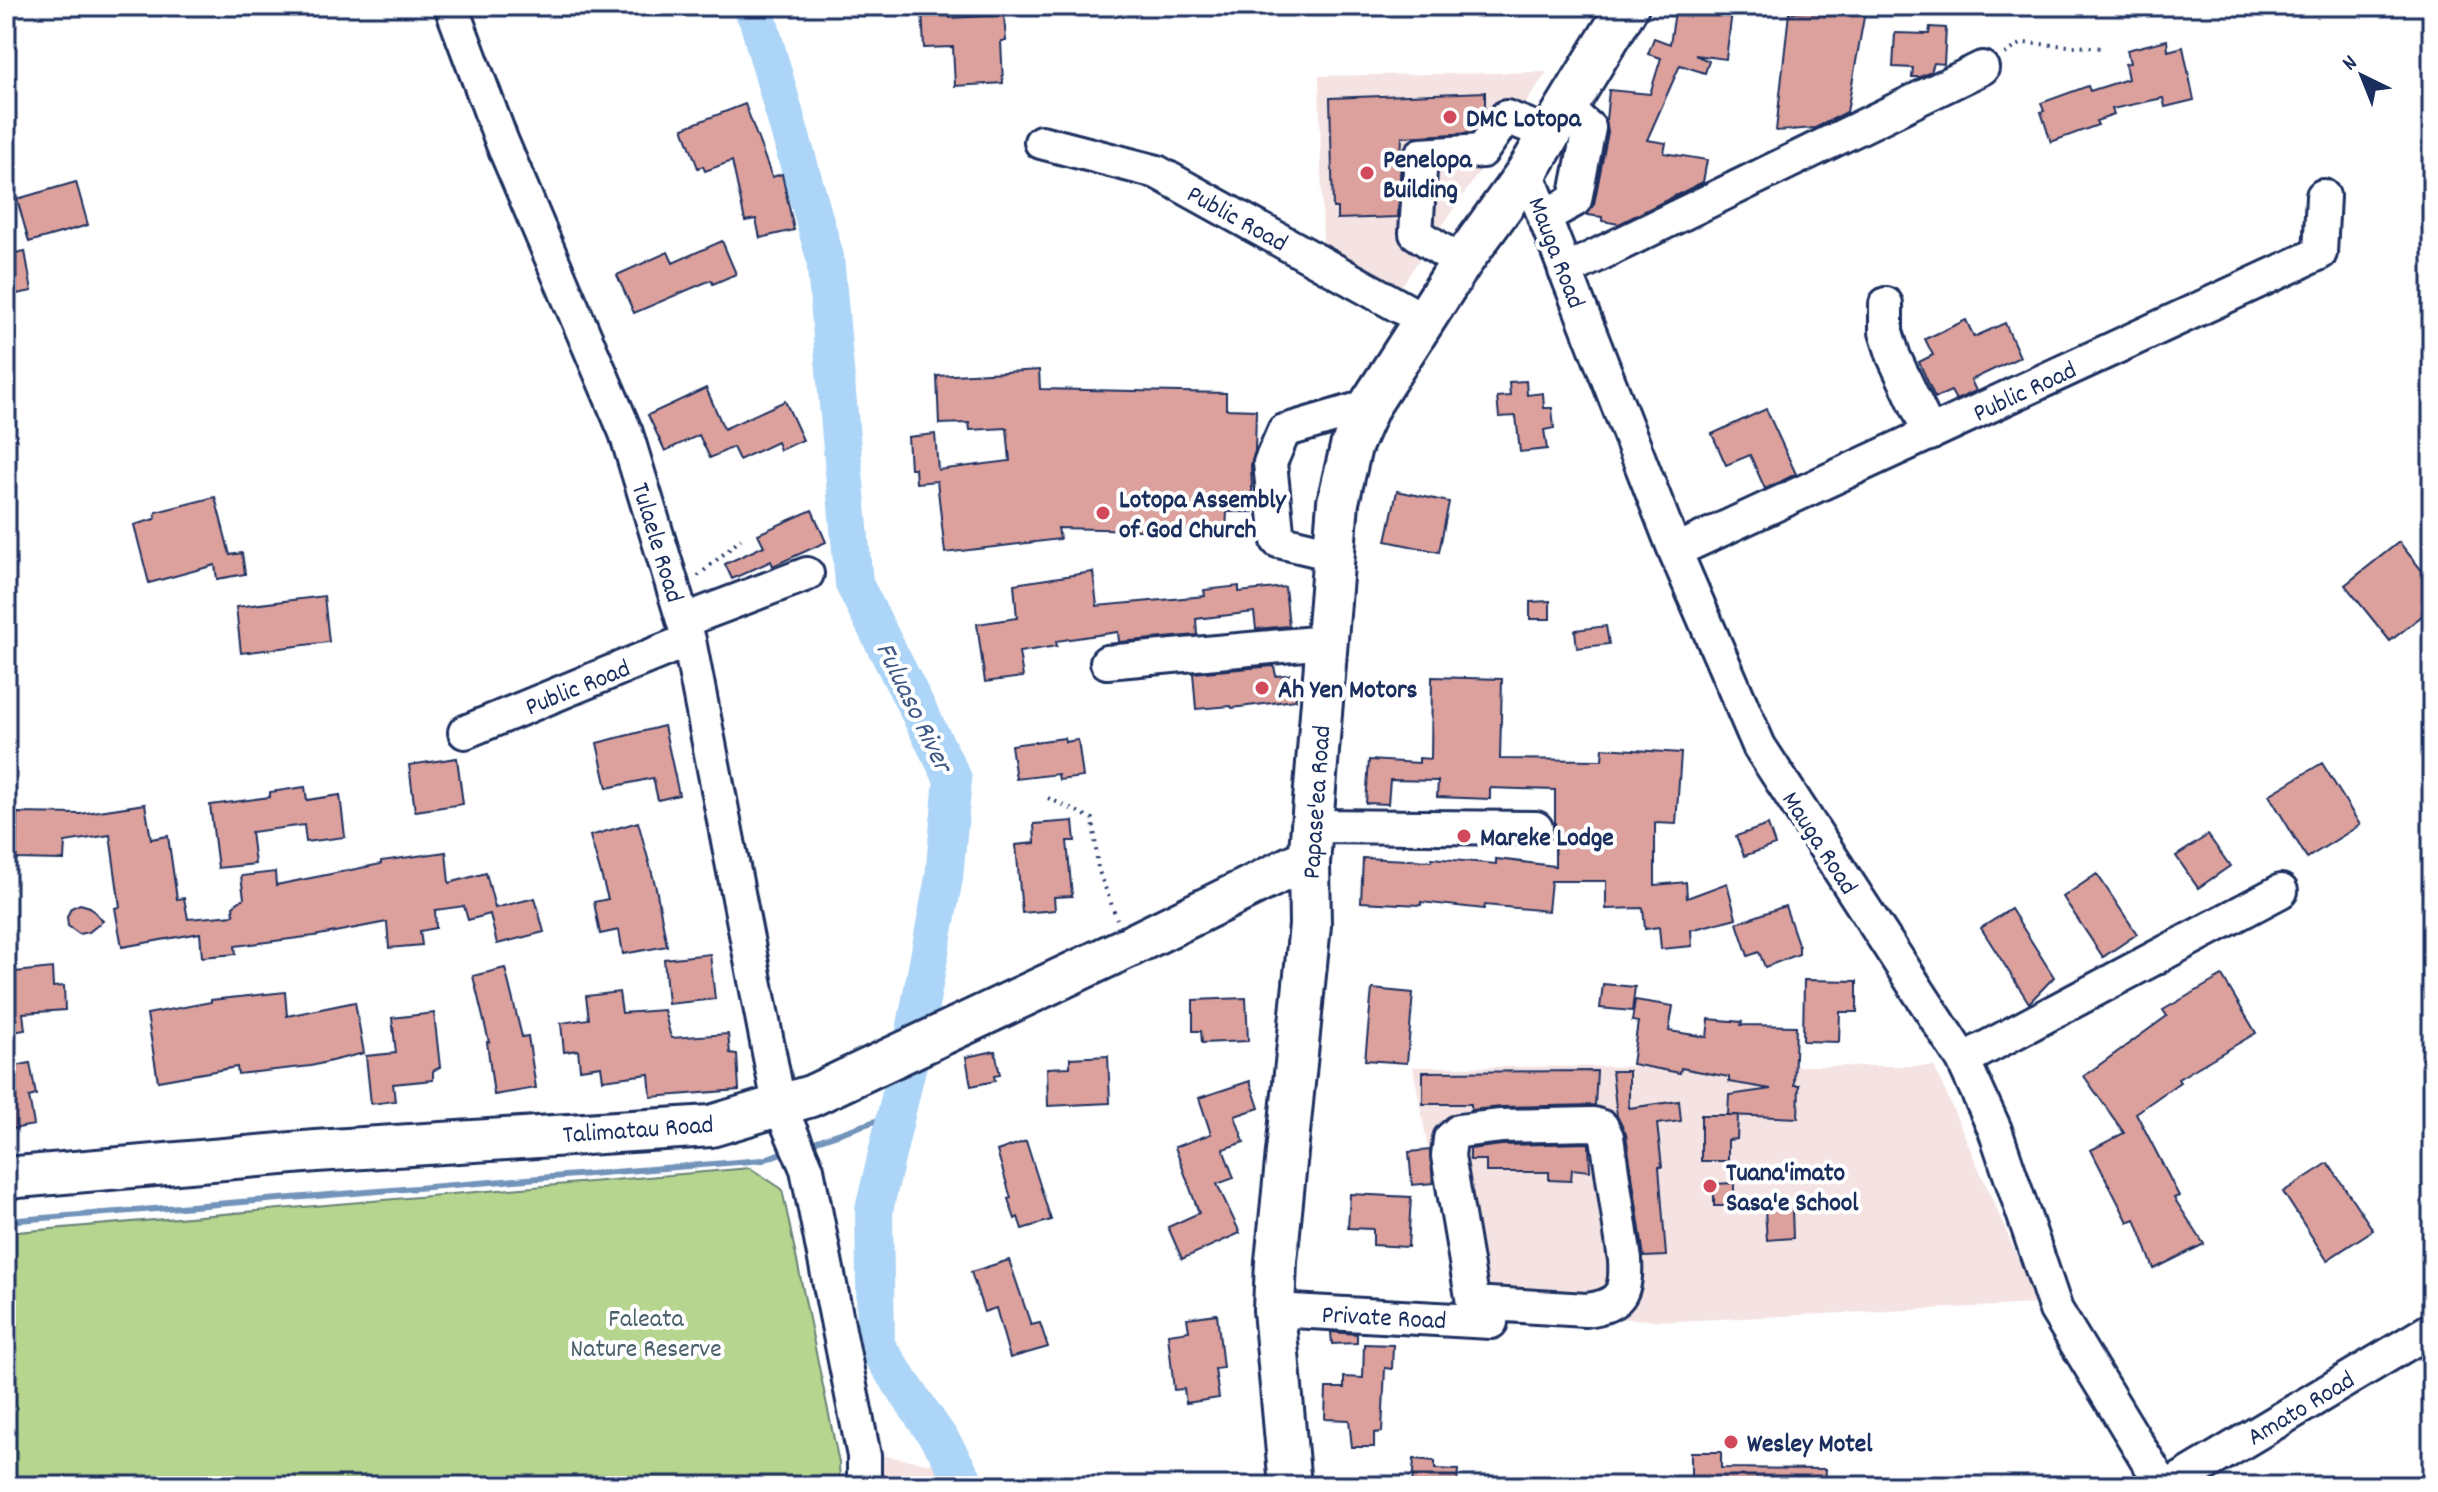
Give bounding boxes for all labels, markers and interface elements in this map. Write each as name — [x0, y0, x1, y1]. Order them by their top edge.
north arrow — [2322, 36, 2402, 116]
text: N — [2336, 49, 2365, 79]
place label: DMC Lotopa — [1466, 102, 1582, 139]
marker: DMC Lotopa — [1441, 108, 1459, 126]
place label: Penelopa Building — [1383, 143, 1472, 210]
marker: Penelopa Building — [1358, 164, 1376, 182]
street label: Public Road — [1179, 177, 1293, 263]
street label: Mauga Road — [1517, 192, 1593, 314]
street label: Public Road — [1968, 353, 2083, 433]
street label: Tulaele Road — [620, 478, 691, 608]
place label: Lotopa Assembly of God Church — [1119, 483, 1287, 550]
marker: Lotopa Assembly of God Church — [1094, 504, 1112, 522]
water label: Fuluaso River — [863, 636, 962, 783]
street label: Public Road — [520, 651, 636, 727]
place label: Ah Yen Motors — [1278, 673, 1418, 710]
marker: Ah Yen Motors — [1253, 679, 1271, 697]
street label: Papase'ea Road — [1295, 724, 1342, 880]
street label: Mauga Road — [1771, 785, 1865, 903]
place label: Mareke Lodge — [1480, 821, 1614, 858]
marker: Mareke Lodge — [1455, 827, 1473, 845]
street label: Talimatau Road — [562, 1108, 715, 1155]
place label: Tuana'imato Sasa'e School — [1726, 1156, 1859, 1223]
marker: Tuana'imato Sasa'e School — [1701, 1177, 1719, 1195]
street label: Private Road — [1321, 1298, 1447, 1341]
park label: Faleata Nature Reserve — [570, 1302, 722, 1369]
street label: Amato Road — [2241, 1363, 2363, 1457]
place label: Wesley Motel — [1747, 1427, 1873, 1464]
marker: Wesley Motel — [1722, 1433, 1740, 1451]

